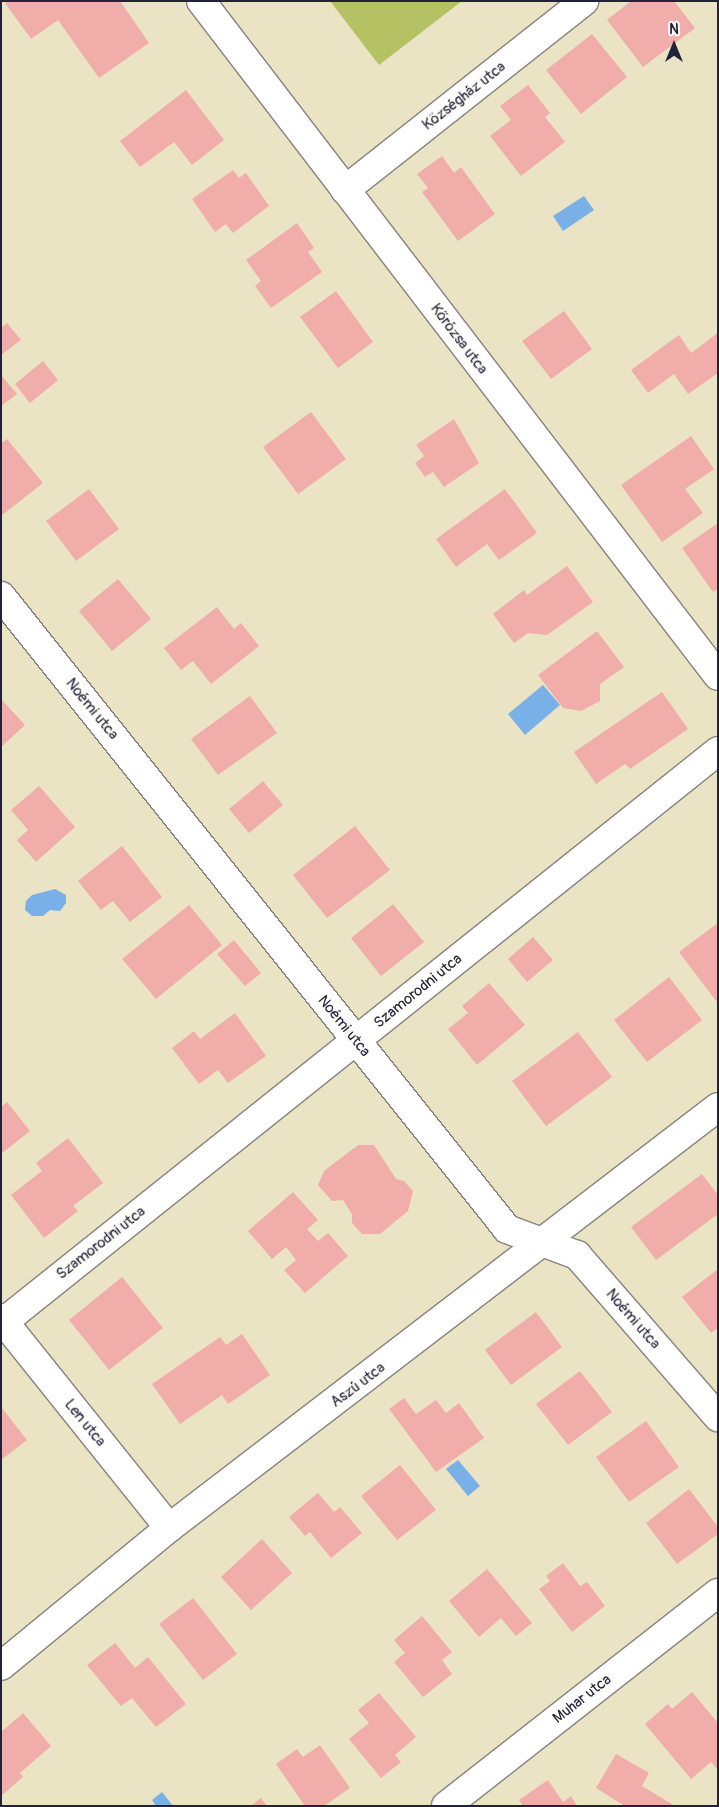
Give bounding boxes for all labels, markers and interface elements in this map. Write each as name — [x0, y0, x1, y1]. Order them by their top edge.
north arrow — [649, 20, 699, 70]
text: N — [669, 21, 679, 38]
street label: Községház utca — [419, 58, 509, 134]
street label: Kőrózsa utca — [427, 300, 491, 378]
street label: Noémi utca — [62, 675, 122, 743]
street label: Szamorodni utca — [370, 950, 466, 1032]
street label: Noémi utca — [314, 992, 374, 1060]
street label: Szamorodni utca — [53, 1203, 149, 1283]
street label: Noémi utca — [602, 1285, 664, 1353]
street label: Aszú utca — [327, 1359, 389, 1411]
street label: Len utca — [61, 1396, 109, 1450]
street label: Muhar utca — [549, 1671, 615, 1727]

